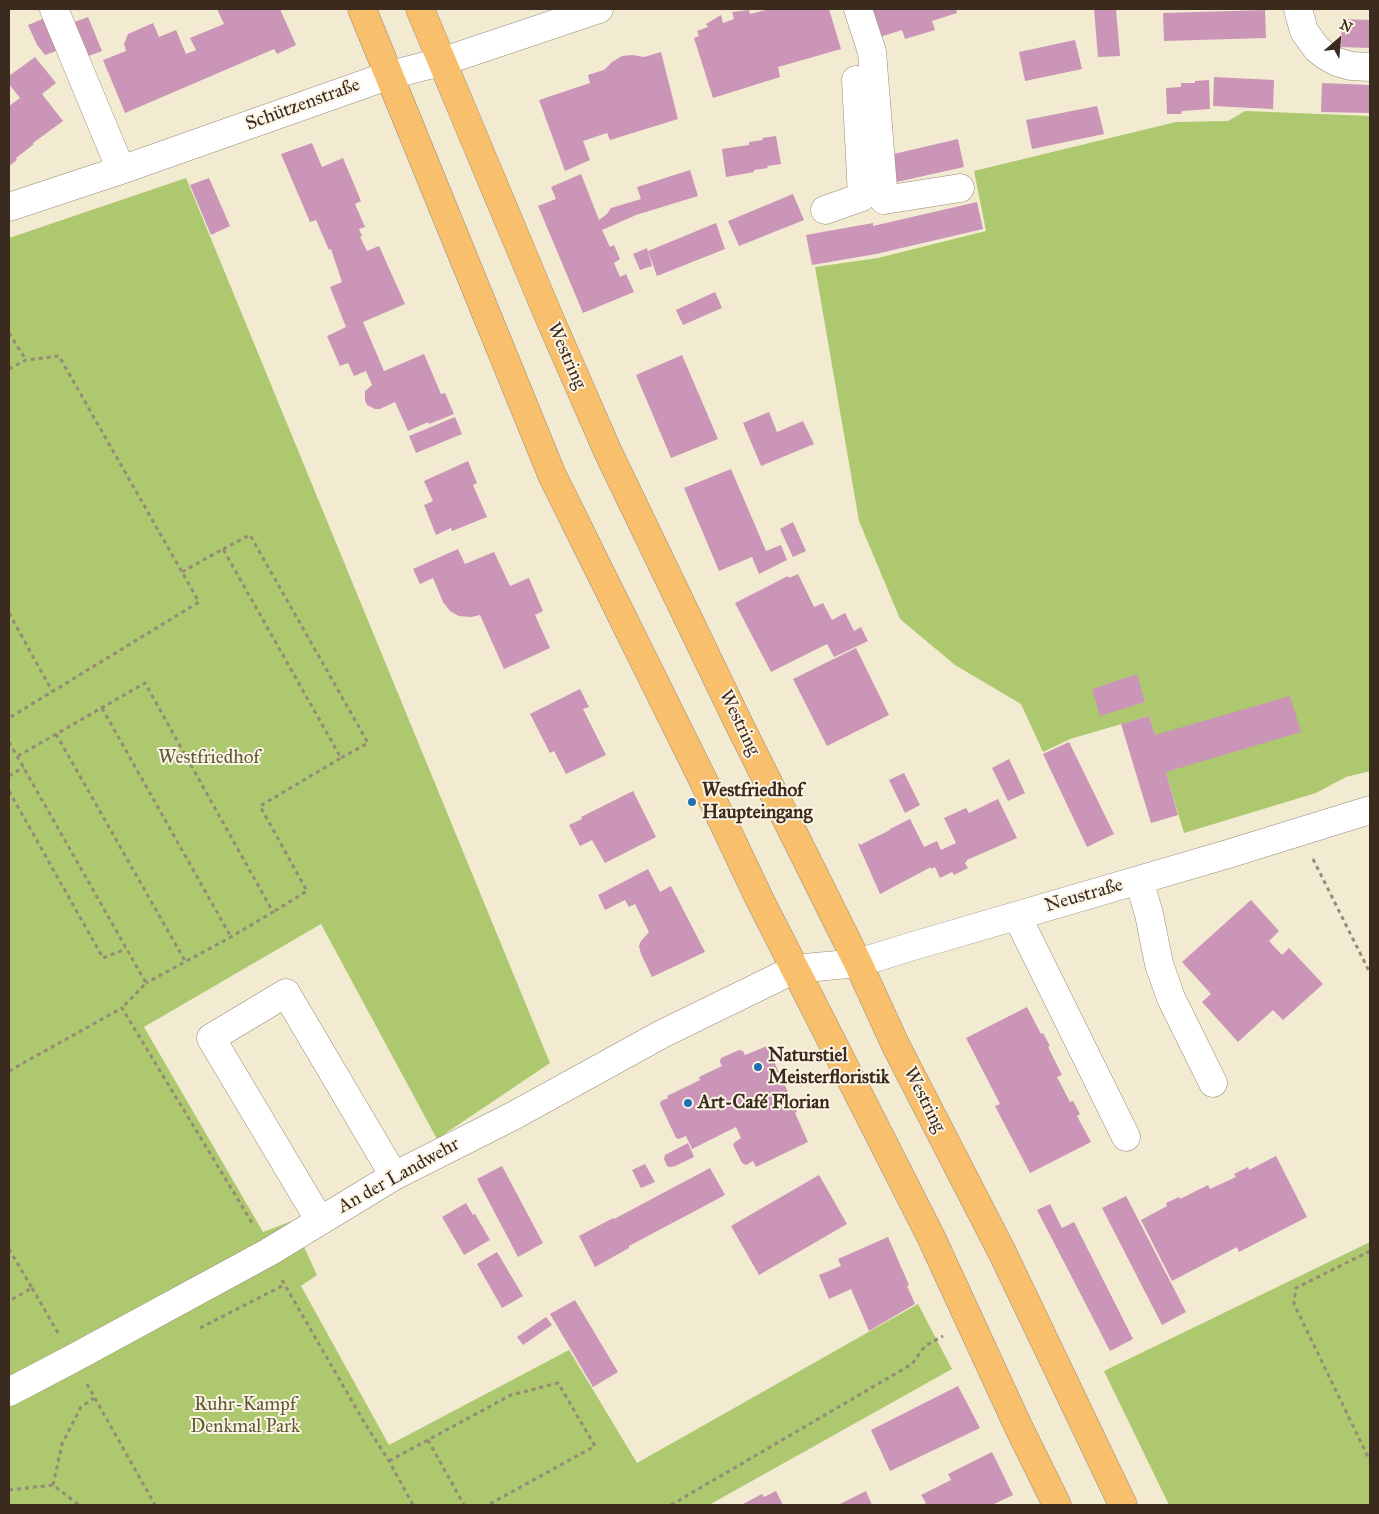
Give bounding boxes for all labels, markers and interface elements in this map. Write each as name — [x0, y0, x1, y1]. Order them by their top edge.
north arrow — [1314, 15, 1364, 65]
text: N — [1337, 16, 1355, 36]
street label: Schützenstraße — [243, 74, 363, 136]
street label: Westring — [541, 319, 591, 393]
street label: Westring — [713, 686, 765, 760]
park label: Westfriedhof — [158, 747, 260, 769]
place label: Westfriedhof Haupteingang — [702, 780, 812, 824]
marker: Westfriedhof Haupteingang — [686, 796, 698, 808]
street label: Neustraße — [1042, 874, 1126, 918]
place label: Naturstiel Meisterfloristik — [768, 1045, 890, 1089]
marker: Naturstiel Meisterfloristik — [752, 1061, 764, 1073]
street label: Westring — [898, 1063, 950, 1137]
place label: Art-Café Florian — [698, 1092, 829, 1114]
marker: Art-Café Florian — [682, 1097, 694, 1109]
street label: An der Landwehr — [334, 1133, 464, 1219]
park label: Ruhr-Kampf Denkmal Park — [190, 1394, 300, 1438]

